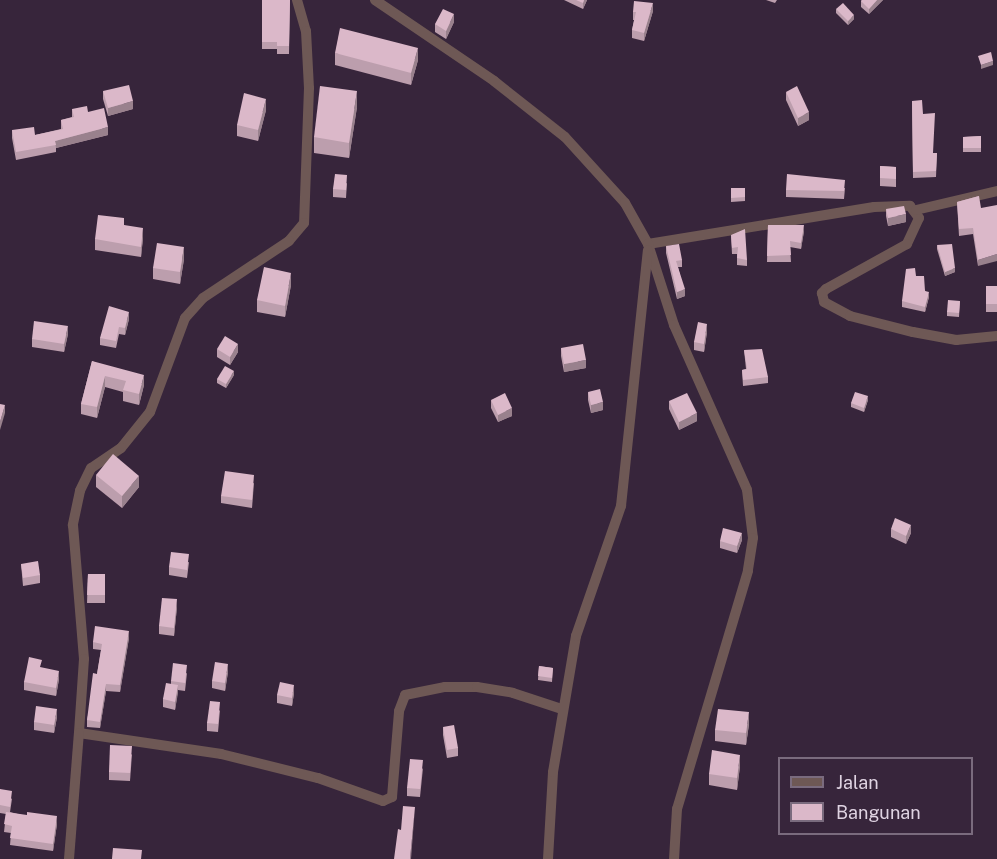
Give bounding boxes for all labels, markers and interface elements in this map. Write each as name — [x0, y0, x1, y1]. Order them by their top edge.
legend — [778, 757, 973, 835]
text: Jalan — [836, 772, 879, 793]
text: Bangunan — [836, 802, 921, 823]

